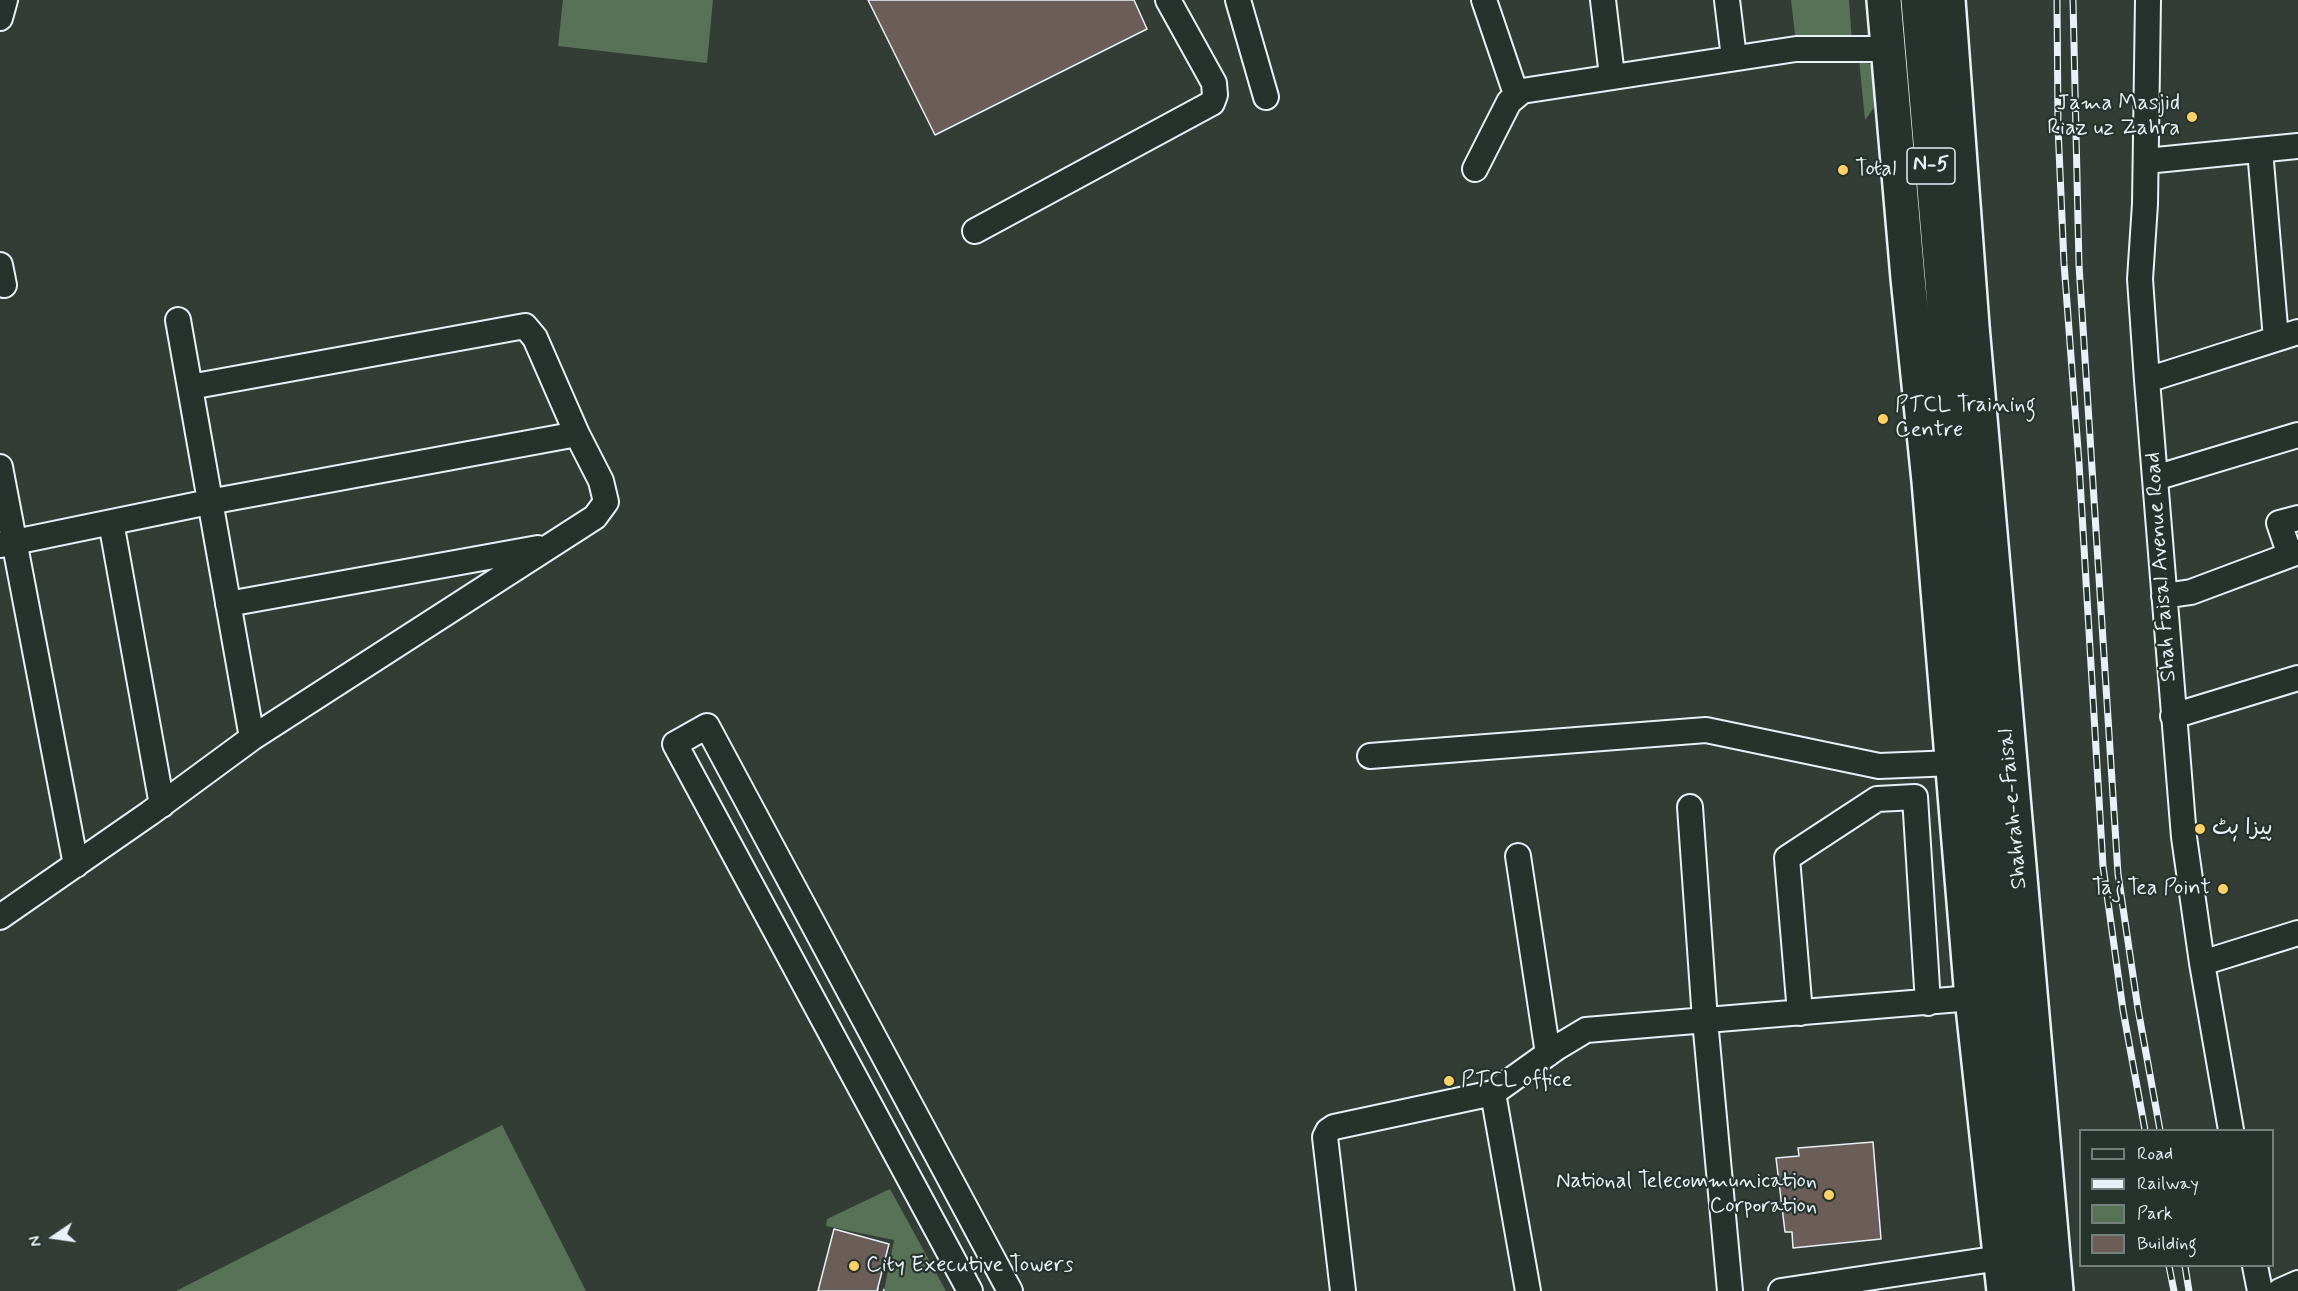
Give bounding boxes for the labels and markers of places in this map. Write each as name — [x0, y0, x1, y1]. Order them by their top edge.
place label: Jama Masjid Riaz uz Zahra — [2047, 91, 2180, 142]
marker: Jama Masjid Riaz uz Zahra — [2185, 110, 2199, 124]
place label: Total — [1855, 157, 1896, 183]
marker: Total — [1836, 163, 1850, 177]
place label: PTCL Training Centre — [1895, 393, 2036, 445]
marker: PTCL Training Centre — [1876, 412, 1890, 426]
place label: پیزا ہٹ — [2212, 816, 2273, 842]
marker: پیزا ہٹ — [2193, 822, 2207, 836]
place label: Taj Tea Point — [2092, 876, 2211, 902]
marker: Taj Tea Point — [2216, 882, 2230, 896]
place label: PTCL office — [1461, 1068, 1572, 1094]
marker: PTCL office — [1442, 1074, 1456, 1088]
place label: National Telecommunication Corporation — [1556, 1169, 1817, 1220]
marker: National Telecommunication Corporation — [1822, 1188, 1836, 1202]
place label: City Executive Towers — [866, 1253, 1073, 1279]
marker: City Executive Towers — [847, 1259, 861, 1273]

